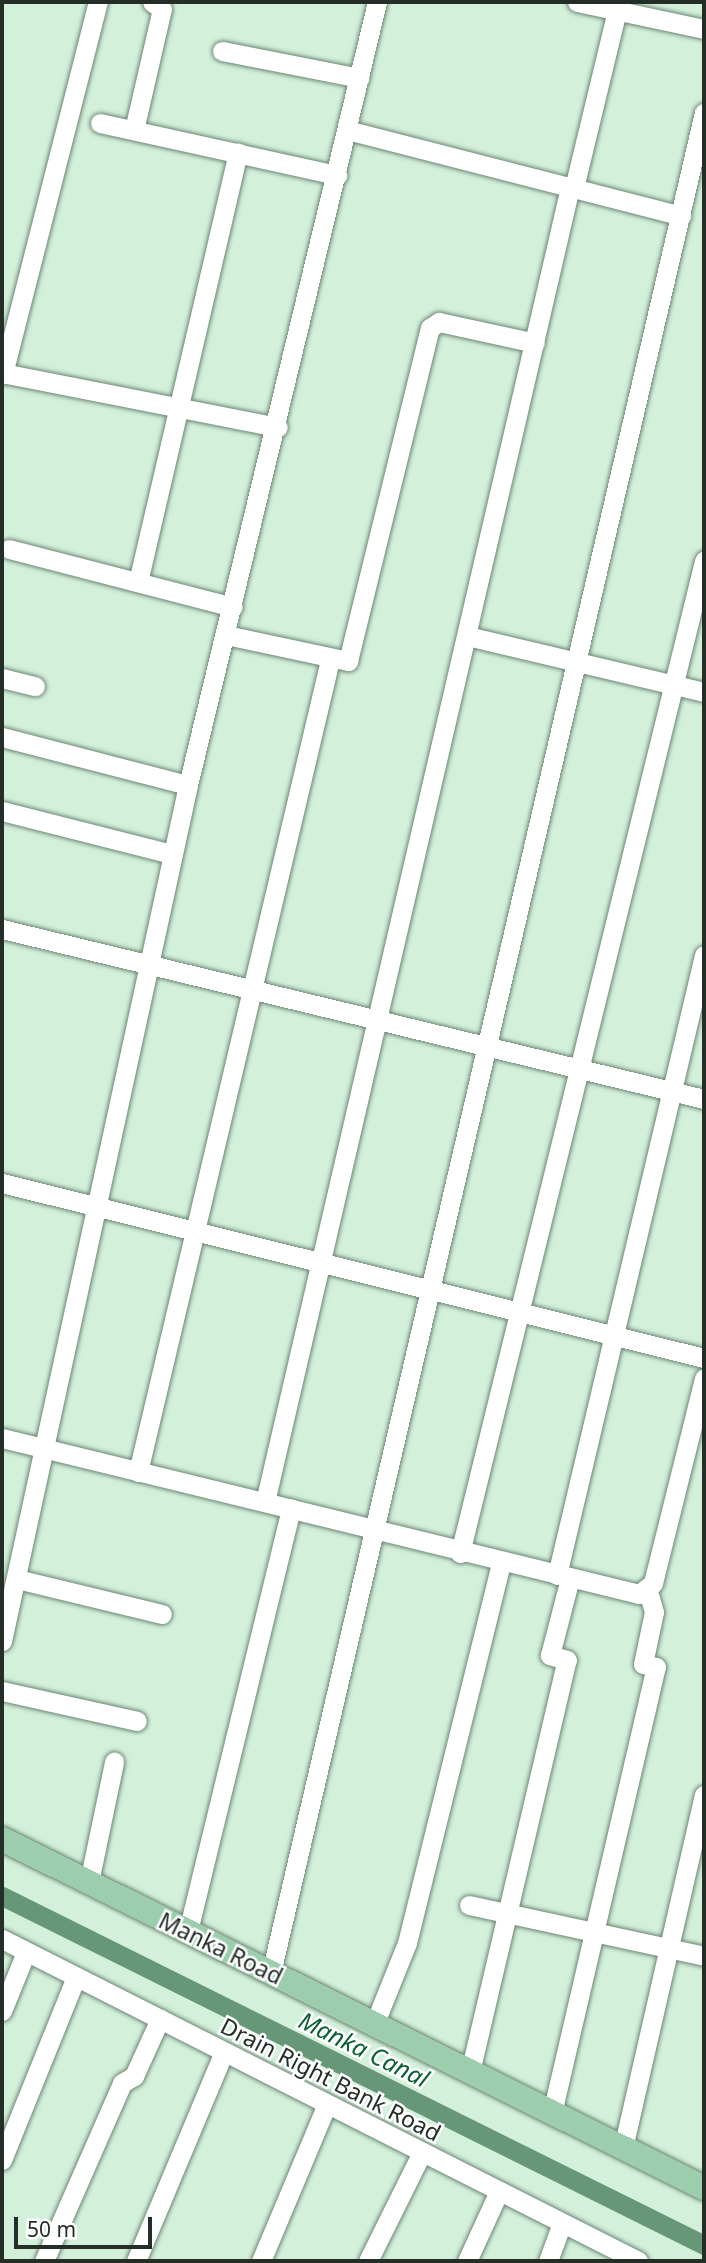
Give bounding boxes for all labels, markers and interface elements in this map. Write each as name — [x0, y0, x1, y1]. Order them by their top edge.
street label: Manka Road — [155, 1906, 287, 1990]
water label: Manka Canal — [294, 2005, 434, 2093]
street label: Drain Right Bank Road — [216, 2011, 446, 2147]
scale bar — [18, 2204, 156, 2248]
text: 50 m — [27, 2215, 76, 2243]

